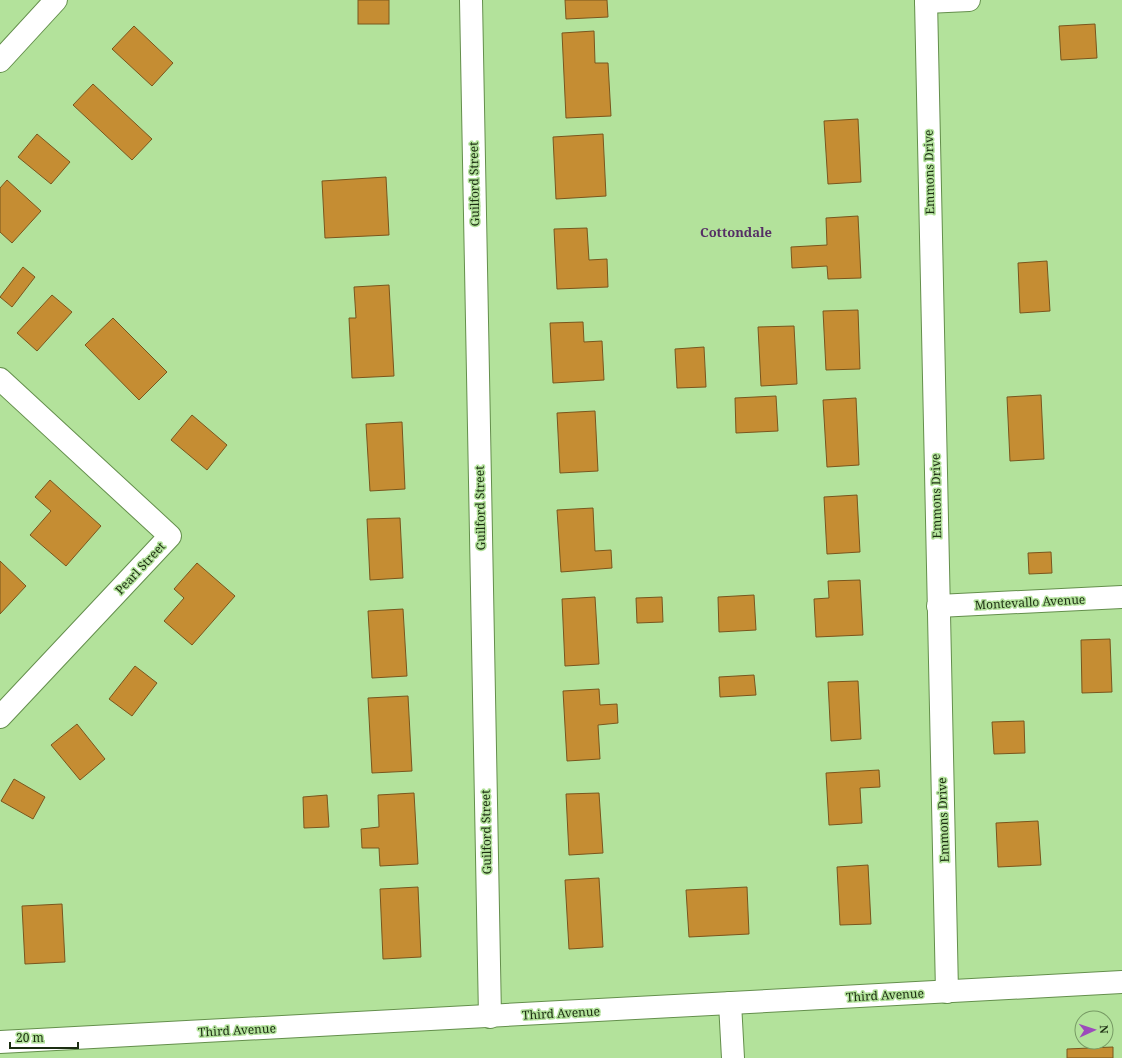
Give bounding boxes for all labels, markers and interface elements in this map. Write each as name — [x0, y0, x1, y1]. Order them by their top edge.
street label: Emmons Drive — [920, 129, 938, 215]
street label: Guilford Street — [465, 141, 483, 227]
district label: Cottondale — [700, 223, 772, 241]
street label: Emmons Drive — [927, 453, 945, 539]
street label: Guilford Street — [471, 465, 489, 551]
street label: Pearl Street — [111, 538, 169, 598]
street label: Montevallo Avenue — [974, 591, 1086, 613]
street label: Emmons Drive — [933, 777, 953, 863]
street label: Guilford Street — [477, 789, 495, 875]
street label: Third Avenue — [846, 984, 924, 1006]
street label: Third Avenue — [522, 1002, 600, 1024]
north arrow — [1074, 1010, 1114, 1050]
street label: Third Avenue — [198, 1019, 276, 1041]
scale bar — [10, 1024, 78, 1050]
text: N — [1097, 1025, 1112, 1035]
text: 20 m — [16, 1029, 44, 1046]

